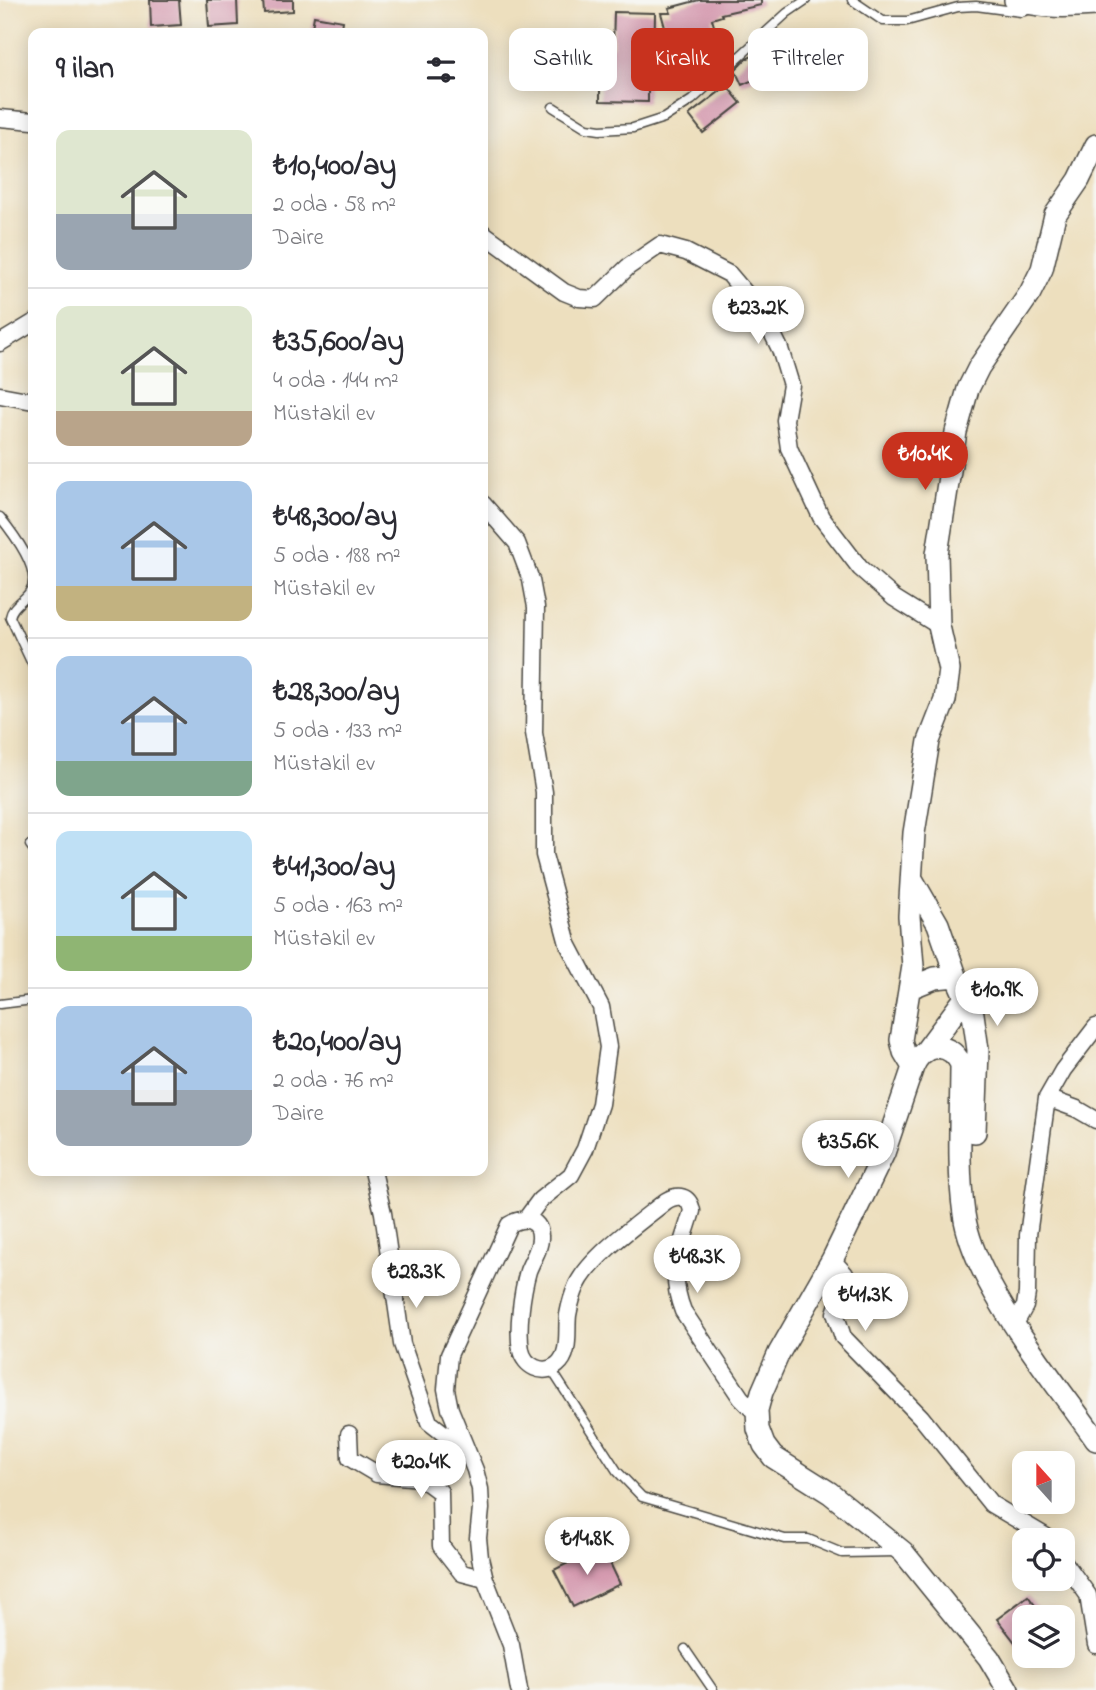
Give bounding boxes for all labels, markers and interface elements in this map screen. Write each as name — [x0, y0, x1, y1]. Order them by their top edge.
chip: Satılık — [509, 28, 617, 91]
chip: Kiralık — [631, 28, 734, 91]
chip: Filtreler — [748, 28, 868, 91]
text: 9 ilan — [56, 48, 114, 92]
icon: filters — [422, 51, 460, 89]
text: ₺10,400/ay — [273, 145, 396, 189]
icon: home — [112, 158, 196, 242]
text: 2 oda · 58 m² — [273, 189, 396, 222]
text: Daire — [273, 222, 324, 255]
pin: ₺23.2K — [701, 286, 815, 346]
text: ₺23.2K — [728, 292, 788, 325]
text: ₺35,600/ay — [273, 321, 404, 365]
icon: home — [112, 334, 196, 418]
text: 4 oda · 144 m² — [273, 365, 399, 398]
text: Müstakil ev — [273, 398, 375, 431]
pin: ₺10.4K — [868, 433, 982, 492]
text: ₺10.4K — [898, 438, 952, 471]
text: ₺48,300/ay — [273, 496, 397, 540]
icon: home — [112, 509, 196, 593]
text: 5 oda · 188 m² — [273, 540, 401, 573]
text: Müstakil ev — [273, 573, 375, 606]
text: ₺28,300/ay — [273, 671, 400, 715]
icon: home — [112, 684, 196, 768]
text: 5 oda · 133 m² — [273, 715, 402, 748]
text: Müstakil ev — [273, 748, 375, 781]
text: ₺41,300/ay — [273, 846, 396, 890]
icon: home — [112, 859, 196, 943]
text: 5 oda · 163 m² — [273, 890, 403, 923]
text: Müstakil ev — [273, 923, 375, 956]
pin: ₺10.9K — [940, 968, 1054, 1028]
text: ₺10.9K — [971, 974, 1023, 1007]
text: ₺20,400/ay — [273, 1021, 401, 1065]
icon: home — [112, 1034, 196, 1118]
text: 2 oda · 76 m² — [273, 1065, 394, 1098]
text: Daire — [273, 1098, 324, 1131]
pin: ₺35.6K — [791, 1120, 905, 1180]
text: ₺35.6K — [818, 1126, 878, 1159]
pin: ₺48.3K — [640, 1236, 754, 1295]
text: ₺48.3K — [670, 1241, 724, 1274]
pin: ₺28.3K — [359, 1250, 473, 1310]
text: ₺28.3K — [388, 1256, 444, 1289]
pin: ₺41.3K — [808, 1274, 922, 1333]
text: ₺41.3K — [838, 1279, 892, 1312]
pin: ₺20.4K — [364, 1440, 478, 1500]
text: ₺20.4K — [392, 1446, 450, 1479]
north arrow — [1012, 1451, 1074, 1514]
map controls — [1012, 1451, 1075, 1668]
pin: ₺14.8K — [530, 1518, 644, 1577]
text: ₺14.8K — [561, 1523, 613, 1556]
button: locate — [1012, 1528, 1075, 1591]
button: layers — [1012, 1605, 1075, 1668]

